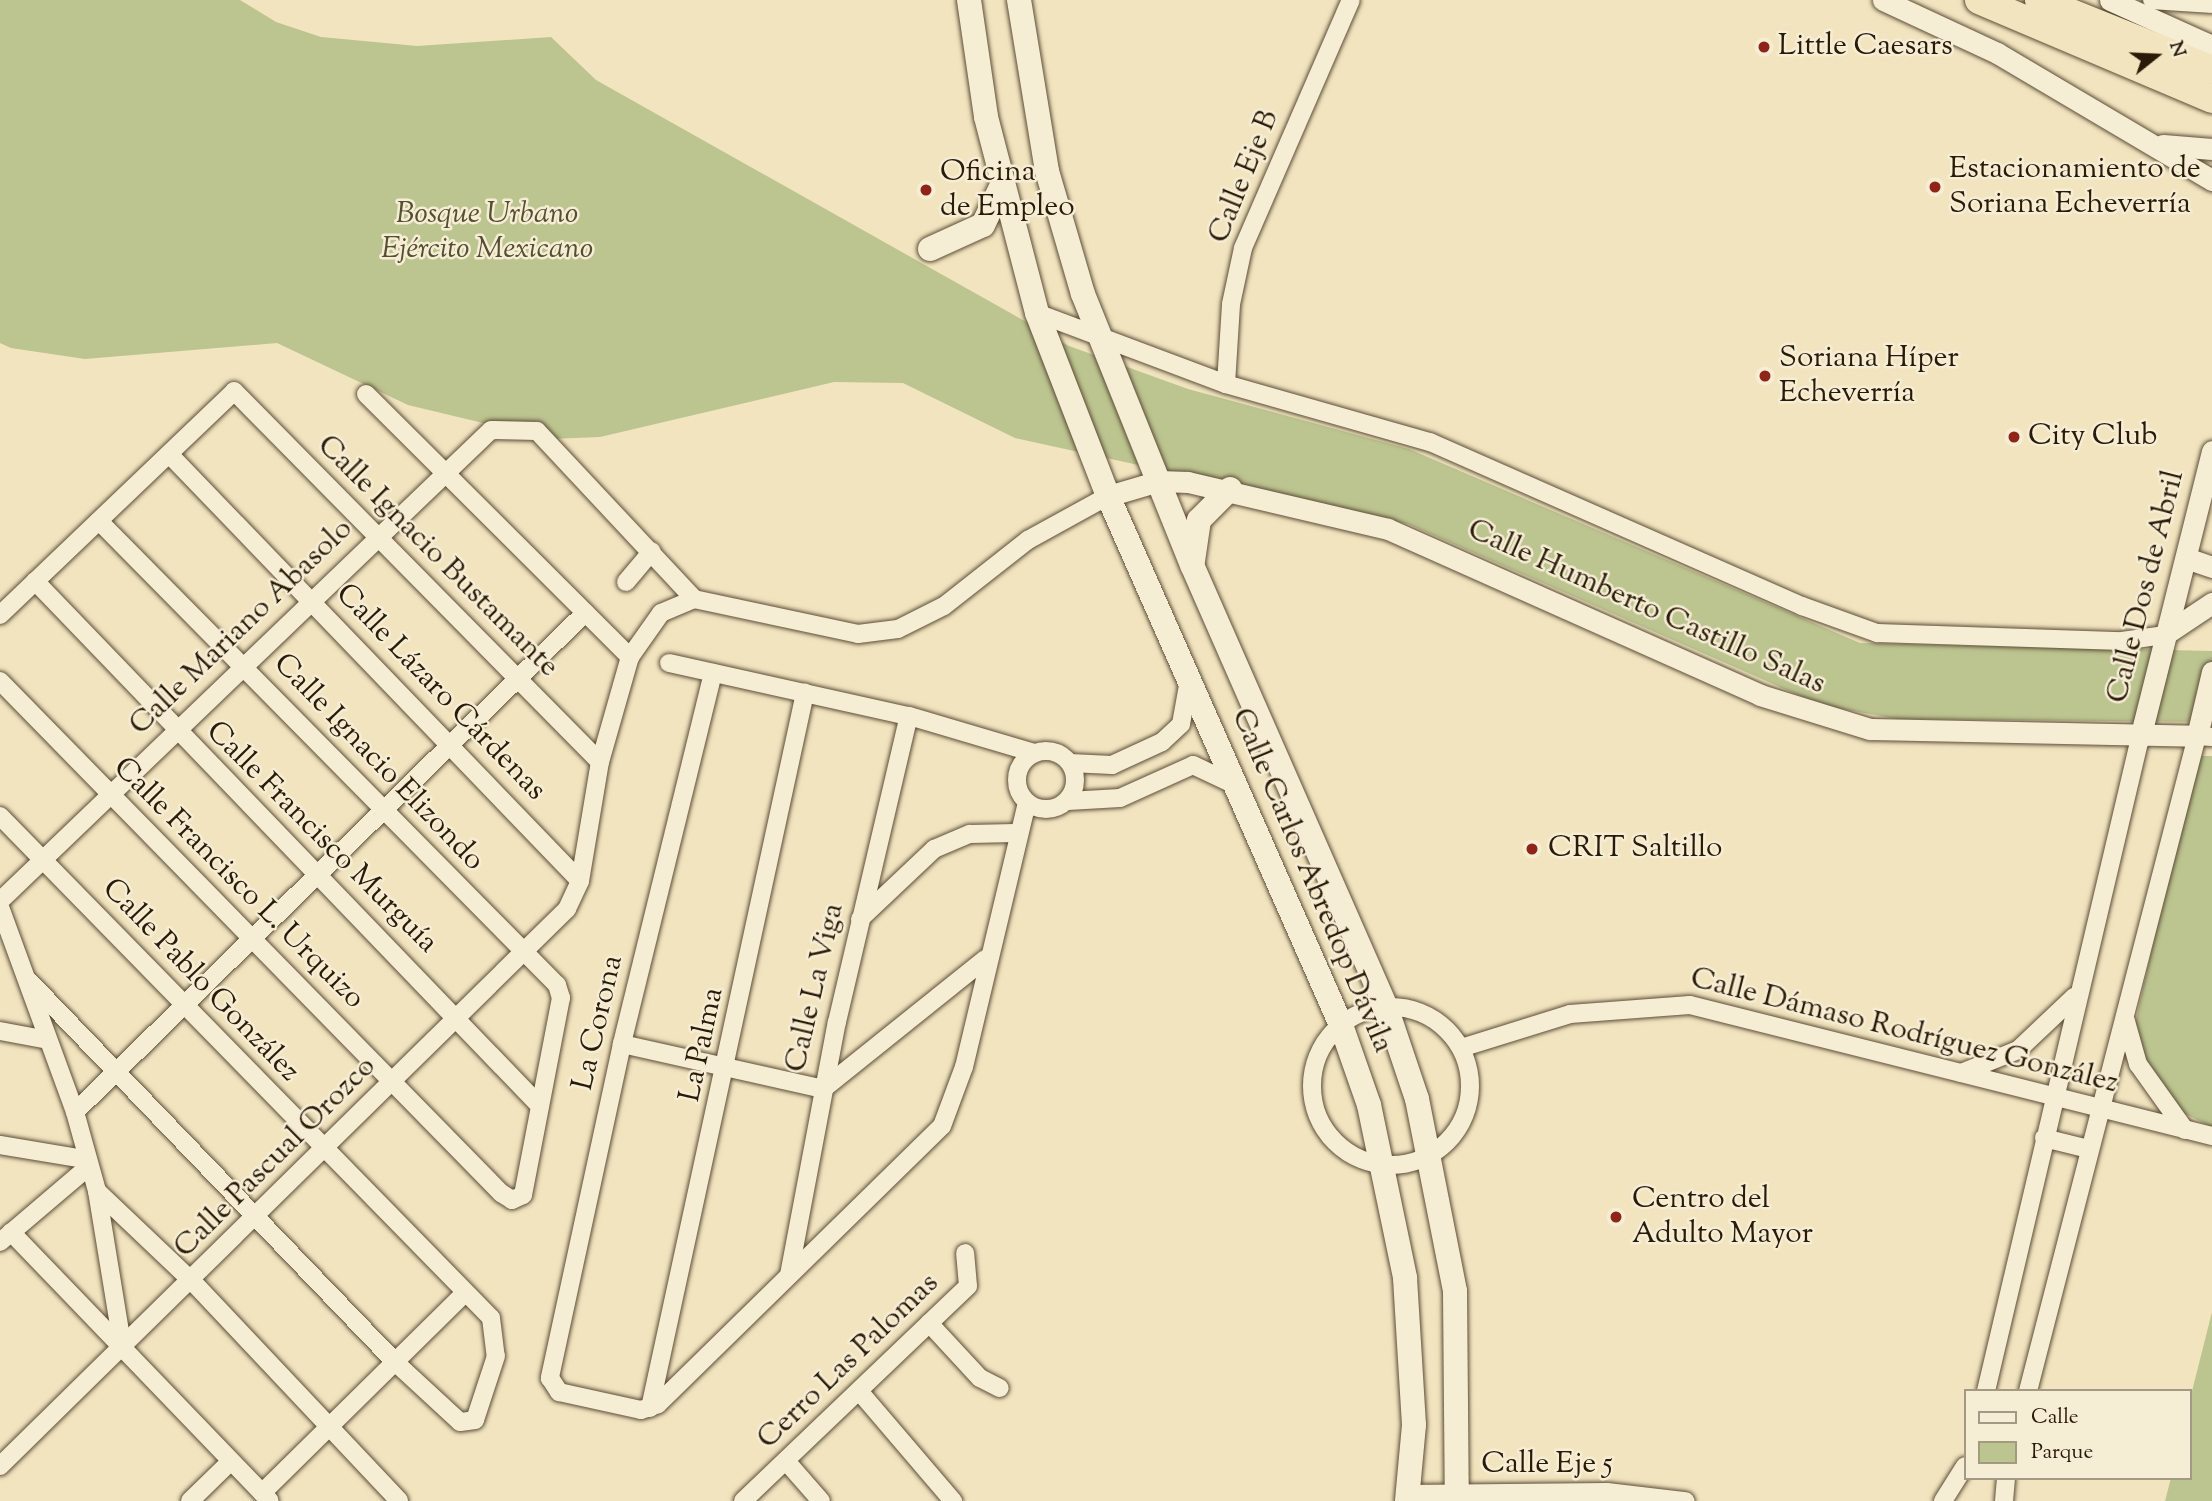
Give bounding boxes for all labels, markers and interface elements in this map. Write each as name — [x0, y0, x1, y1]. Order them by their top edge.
north arrow — [2121, 21, 2191, 91]
place label: Little Caesars — [1778, 29, 1953, 65]
text: N — [2161, 38, 2192, 61]
marker: Little Caesars — [1756, 39, 1772, 55]
street label: Calle Eje B — [1202, 105, 1288, 249]
place label: Estacionamiento de Soriana Echeverría — [1949, 152, 2201, 222]
place label: Oficina de Empleo — [940, 155, 1075, 226]
marker: Estacionamiento de Soriana Echeverría — [1927, 179, 1943, 195]
marker: Oficina de Empleo — [918, 182, 934, 198]
park label: Bosque Urbano Ejército Mexicano — [381, 197, 593, 268]
place label: Soriana Híper Echeverría — [1779, 341, 1959, 412]
marker: Soriana Híper Echeverría — [1757, 368, 1773, 384]
place label: City Club — [2028, 419, 2157, 455]
street label: Calle Ignacio Bustamante — [309, 429, 565, 685]
marker: City Club — [2006, 429, 2022, 445]
street label: Calle Dos de Abril — [2101, 467, 2193, 707]
street label: Calle Mariano Abasolo — [123, 512, 361, 744]
street label: Calle Humberto Castillo Salas — [1462, 513, 1830, 703]
street label: Calle Lázaro Cárdenas — [327, 577, 553, 809]
street label: Calle Ignacio Elizondo — [265, 647, 491, 879]
street label: Calle Carlos Abredop Dávila — [1222, 703, 1400, 1059]
street label: Calle Francisco Murguía — [198, 715, 444, 961]
street label: Calle Francisco L. Urquizo — [105, 751, 371, 1017]
place label: CRIT Saltillo — [1548, 831, 1722, 867]
marker: CRIT Saltillo — [1522, 839, 1542, 859]
street label: Calle Pablo González — [94, 872, 306, 1090]
street label: Calle La Viga — [779, 900, 853, 1076]
street label: La Corona — [566, 952, 632, 1094]
street label: Calle Dámaso Rodríguez González — [1686, 961, 2122, 1103]
street label: La Palma — [673, 985, 733, 1105]
street label: Calle Pascual Orozco — [168, 1050, 384, 1266]
place label: Centro del Adulto Mayor — [1632, 1182, 1813, 1252]
marker: Centro del Adulto Mayor — [1606, 1207, 1626, 1227]
street label: Cerro Las Palomas — [751, 1266, 947, 1458]
legend — [1964, 1389, 2191, 1480]
text: Calle — [2031, 1403, 2079, 1433]
text: Parque — [2031, 1438, 2093, 1468]
street label: Calle Eje 5 — [1481, 1447, 1613, 1483]

